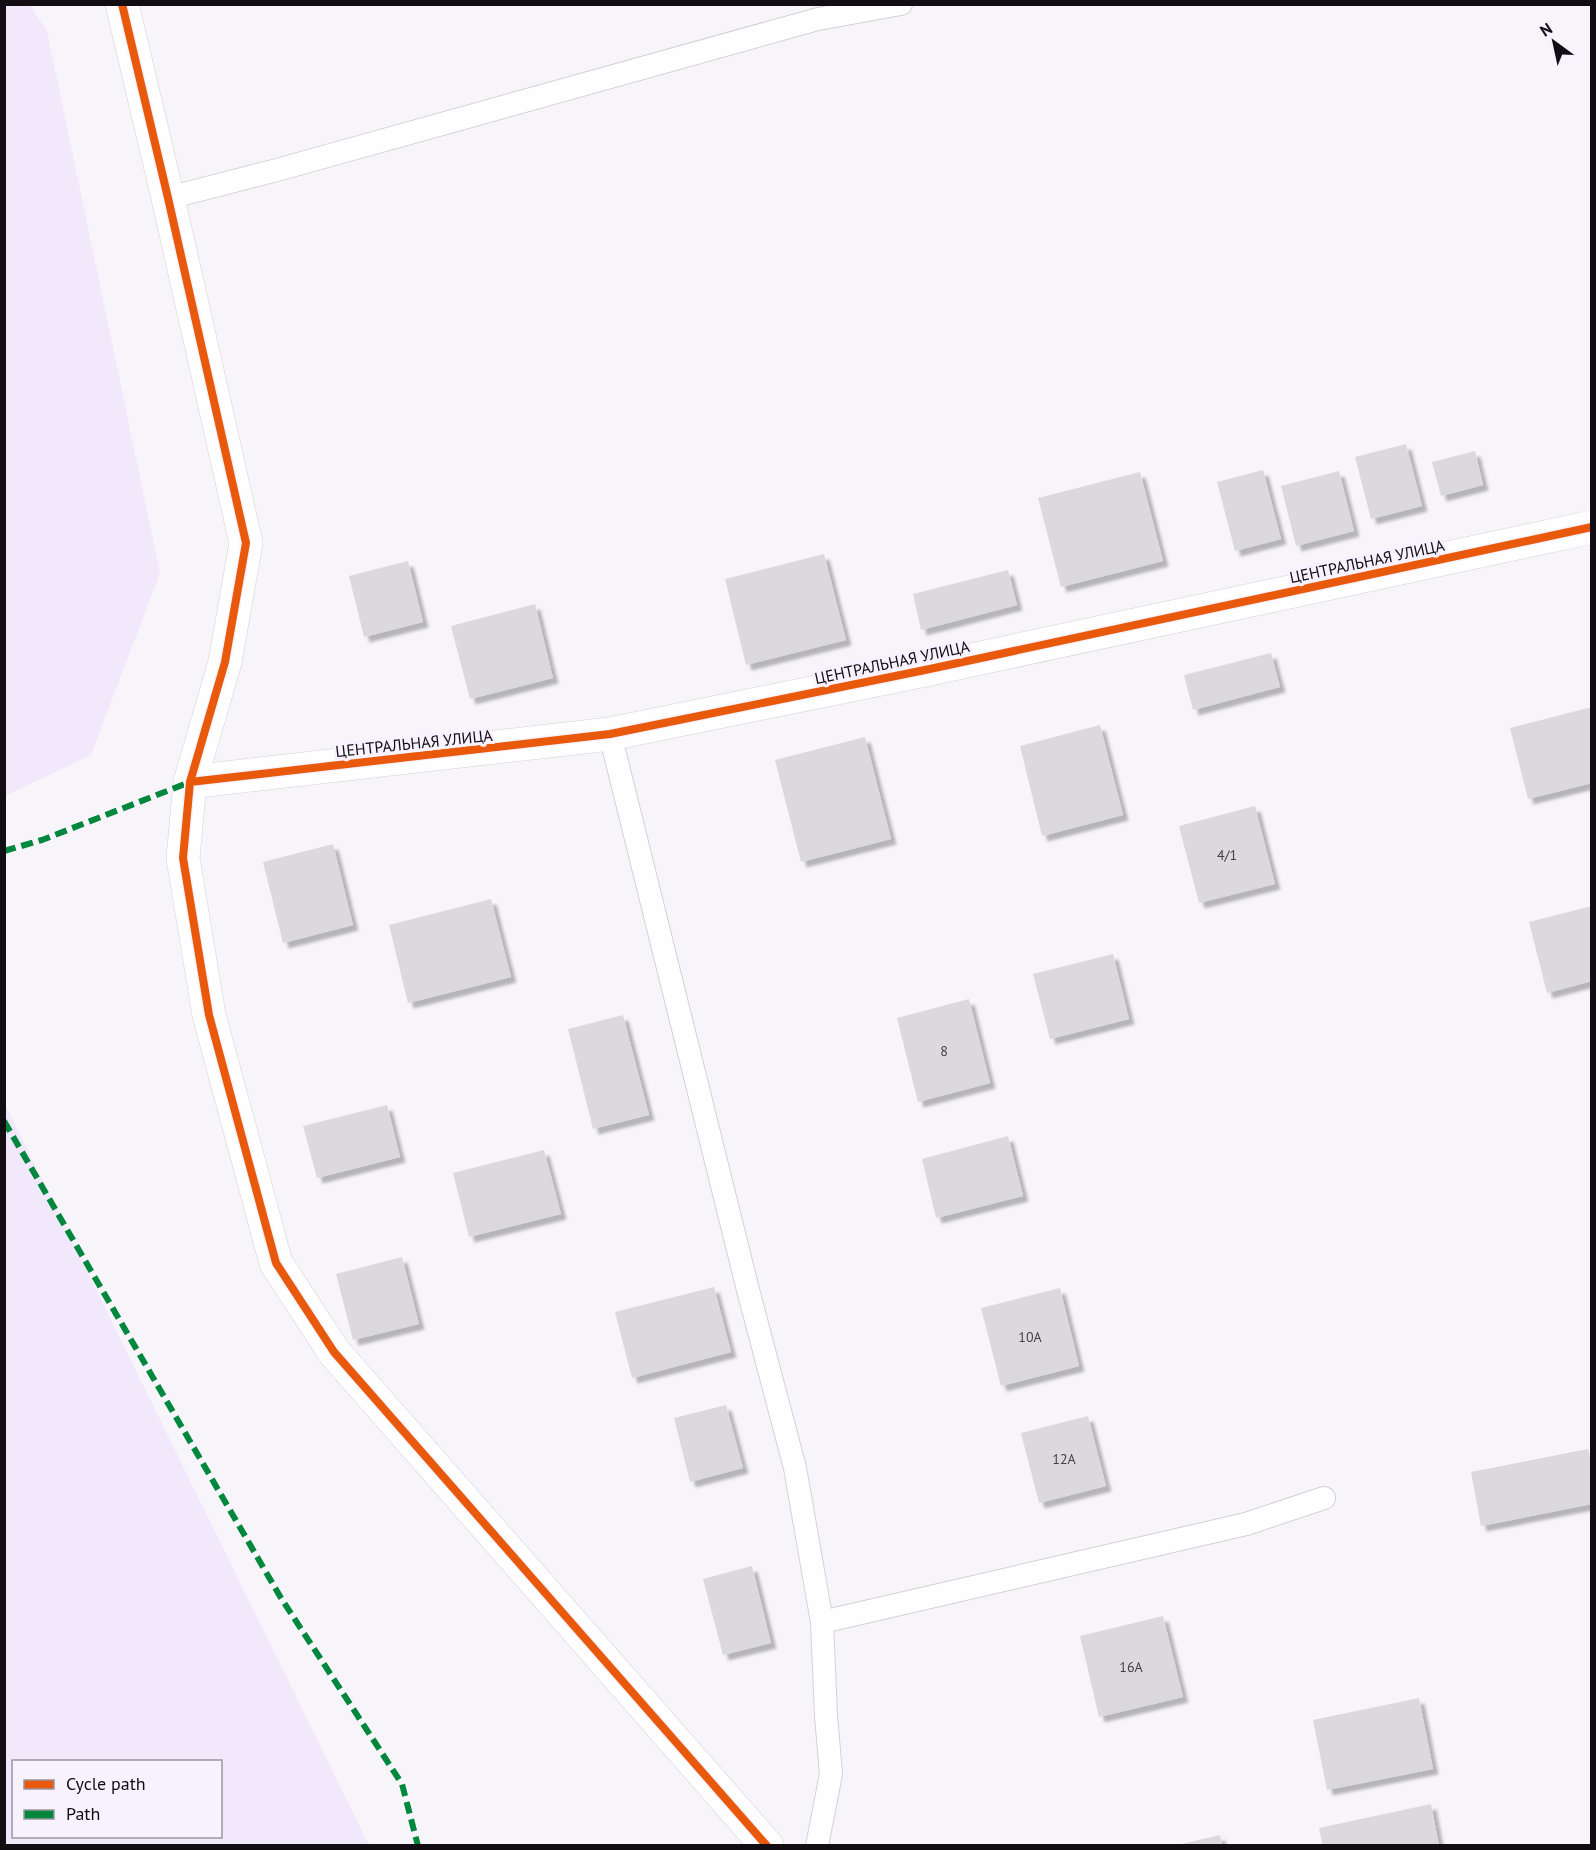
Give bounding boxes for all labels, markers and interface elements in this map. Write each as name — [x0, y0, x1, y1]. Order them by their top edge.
north arrow — [1524, 12, 1584, 72]
text: N — [1536, 18, 1556, 41]
street label: ЦЕНТРАЛЬНАЯ УЛИЦА — [1288, 535, 1447, 587]
street label: ЦЕНТРАЛЬНАЯ УЛИЦА — [813, 636, 972, 688]
street label: ЦЕНТРАЛЬНАЯ УЛИЦА — [334, 725, 494, 761]
house number: 4/1 — [1217, 846, 1237, 864]
house number: 8 — [940, 1042, 948, 1060]
house number: 10А — [1018, 1328, 1043, 1346]
house number: 12А — [1052, 1450, 1077, 1468]
house number: 16А — [1119, 1658, 1144, 1676]
legend — [12, 1760, 222, 1838]
text: Cycle path — [66, 1772, 146, 1795]
text: Path — [66, 1802, 100, 1825]

